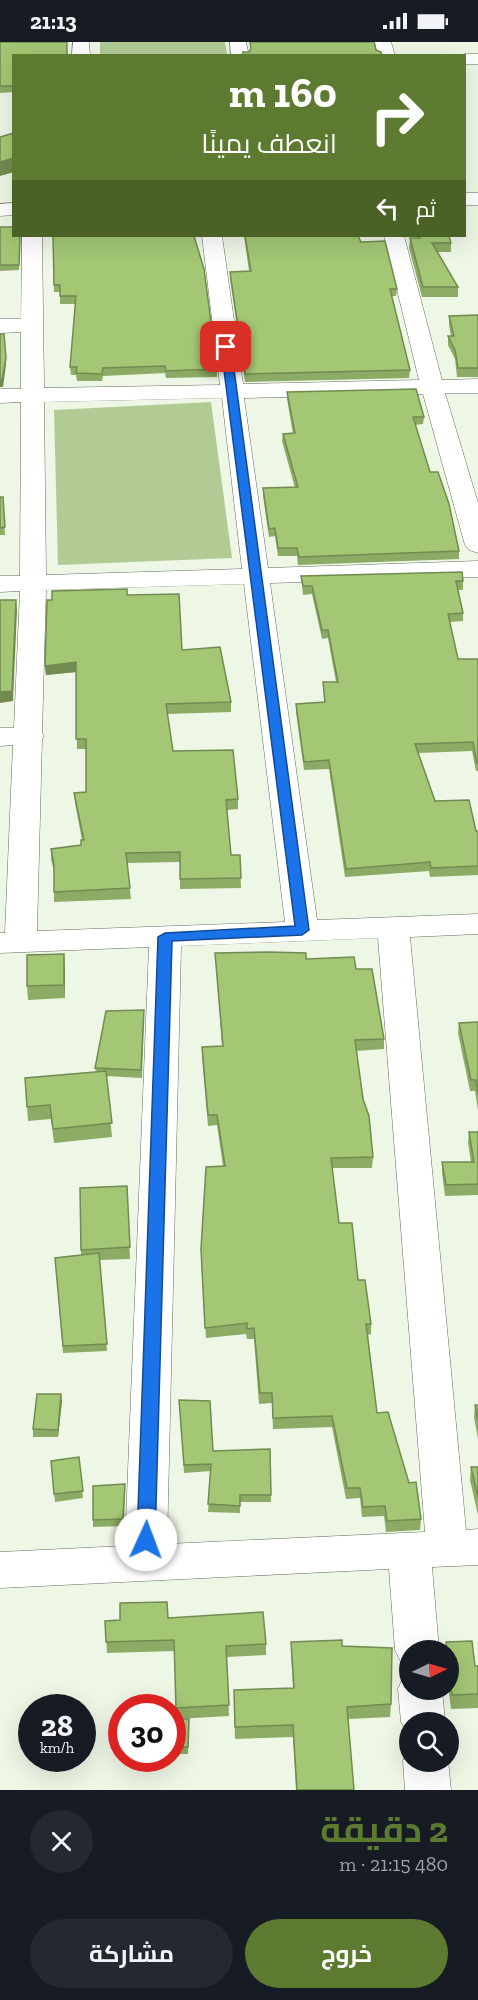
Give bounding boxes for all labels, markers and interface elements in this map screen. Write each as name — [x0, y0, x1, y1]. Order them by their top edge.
text: 21:13 — [30, 8, 77, 35]
text: 160 m — [229, 67, 337, 118]
icon: right — [358, 78, 436, 156]
text: انعطف يمينًا — [201, 128, 337, 160]
icon: left — [371, 192, 404, 225]
text: ثم — [416, 196, 436, 223]
pin — [200, 321, 251, 372]
icon: arrive — [209, 330, 242, 363]
position arrow — [114, 1508, 178, 1572]
north arrow — [399, 1640, 459, 1700]
map controls — [399, 1640, 459, 1772]
speed limit sign: 30 — [108, 1694, 186, 1772]
text: 28 — [41, 1708, 73, 1744]
button: search — [399, 1712, 459, 1772]
text: km/h — [40, 1739, 74, 1757]
text: 2 دقيقة — [320, 1808, 448, 1851]
button: close — [30, 1810, 93, 1873]
text: 480 m · 21:15 — [339, 1852, 448, 1876]
button: مشاركة — [30, 1919, 233, 1988]
button: خروج — [245, 1919, 448, 1988]

